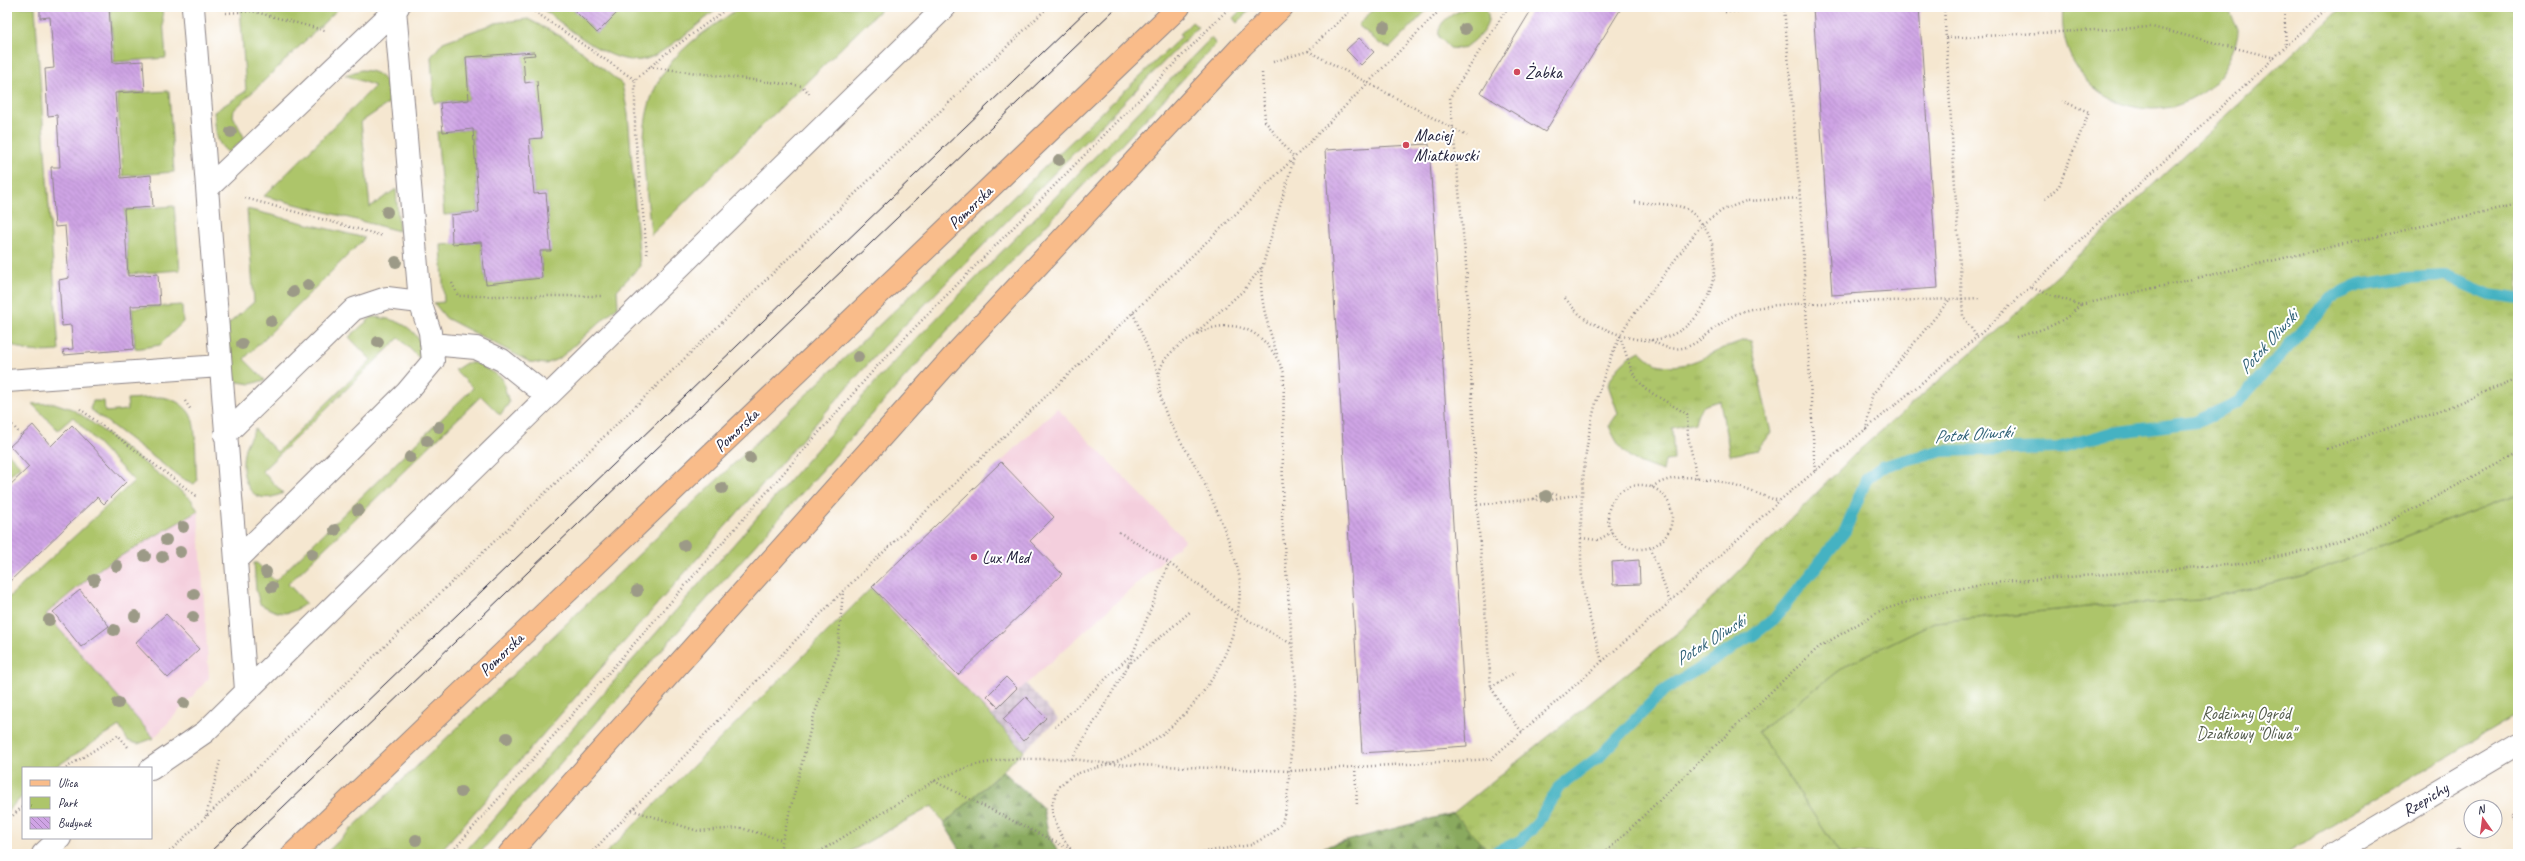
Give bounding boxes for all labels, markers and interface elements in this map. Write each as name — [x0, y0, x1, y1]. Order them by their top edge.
place label: Żabka — [1525, 62, 1563, 83]
marker: Żabka — [1512, 67, 1522, 77]
place label: Maciej Miatkowski — [1414, 125, 1480, 166]
marker: Maciej Miatkowski — [1401, 140, 1411, 150]
street label: Pomorska — [944, 180, 999, 234]
water label: Potok Oliwski — [2234, 302, 2305, 378]
street label: Pomorska — [710, 403, 765, 457]
water label: Potok Oliwski — [1933, 420, 2017, 448]
place label: Lux Med — [982, 547, 1033, 568]
marker: Lux Med — [969, 552, 979, 562]
water label: Potok Oliwski — [1671, 608, 1753, 670]
street label: Pomorska — [475, 627, 530, 681]
park label: Rodzinny Ogród Działkowy "Oliwa" — [2196, 703, 2300, 744]
legend — [22, 767, 152, 839]
text: Ulica — [58, 775, 79, 791]
street label: Rzepichy — [2398, 777, 2453, 821]
text: Park — [58, 795, 79, 811]
north arrow — [2463, 799, 2503, 839]
text: N — [2476, 801, 2488, 817]
text: Budynek — [58, 815, 93, 831]

